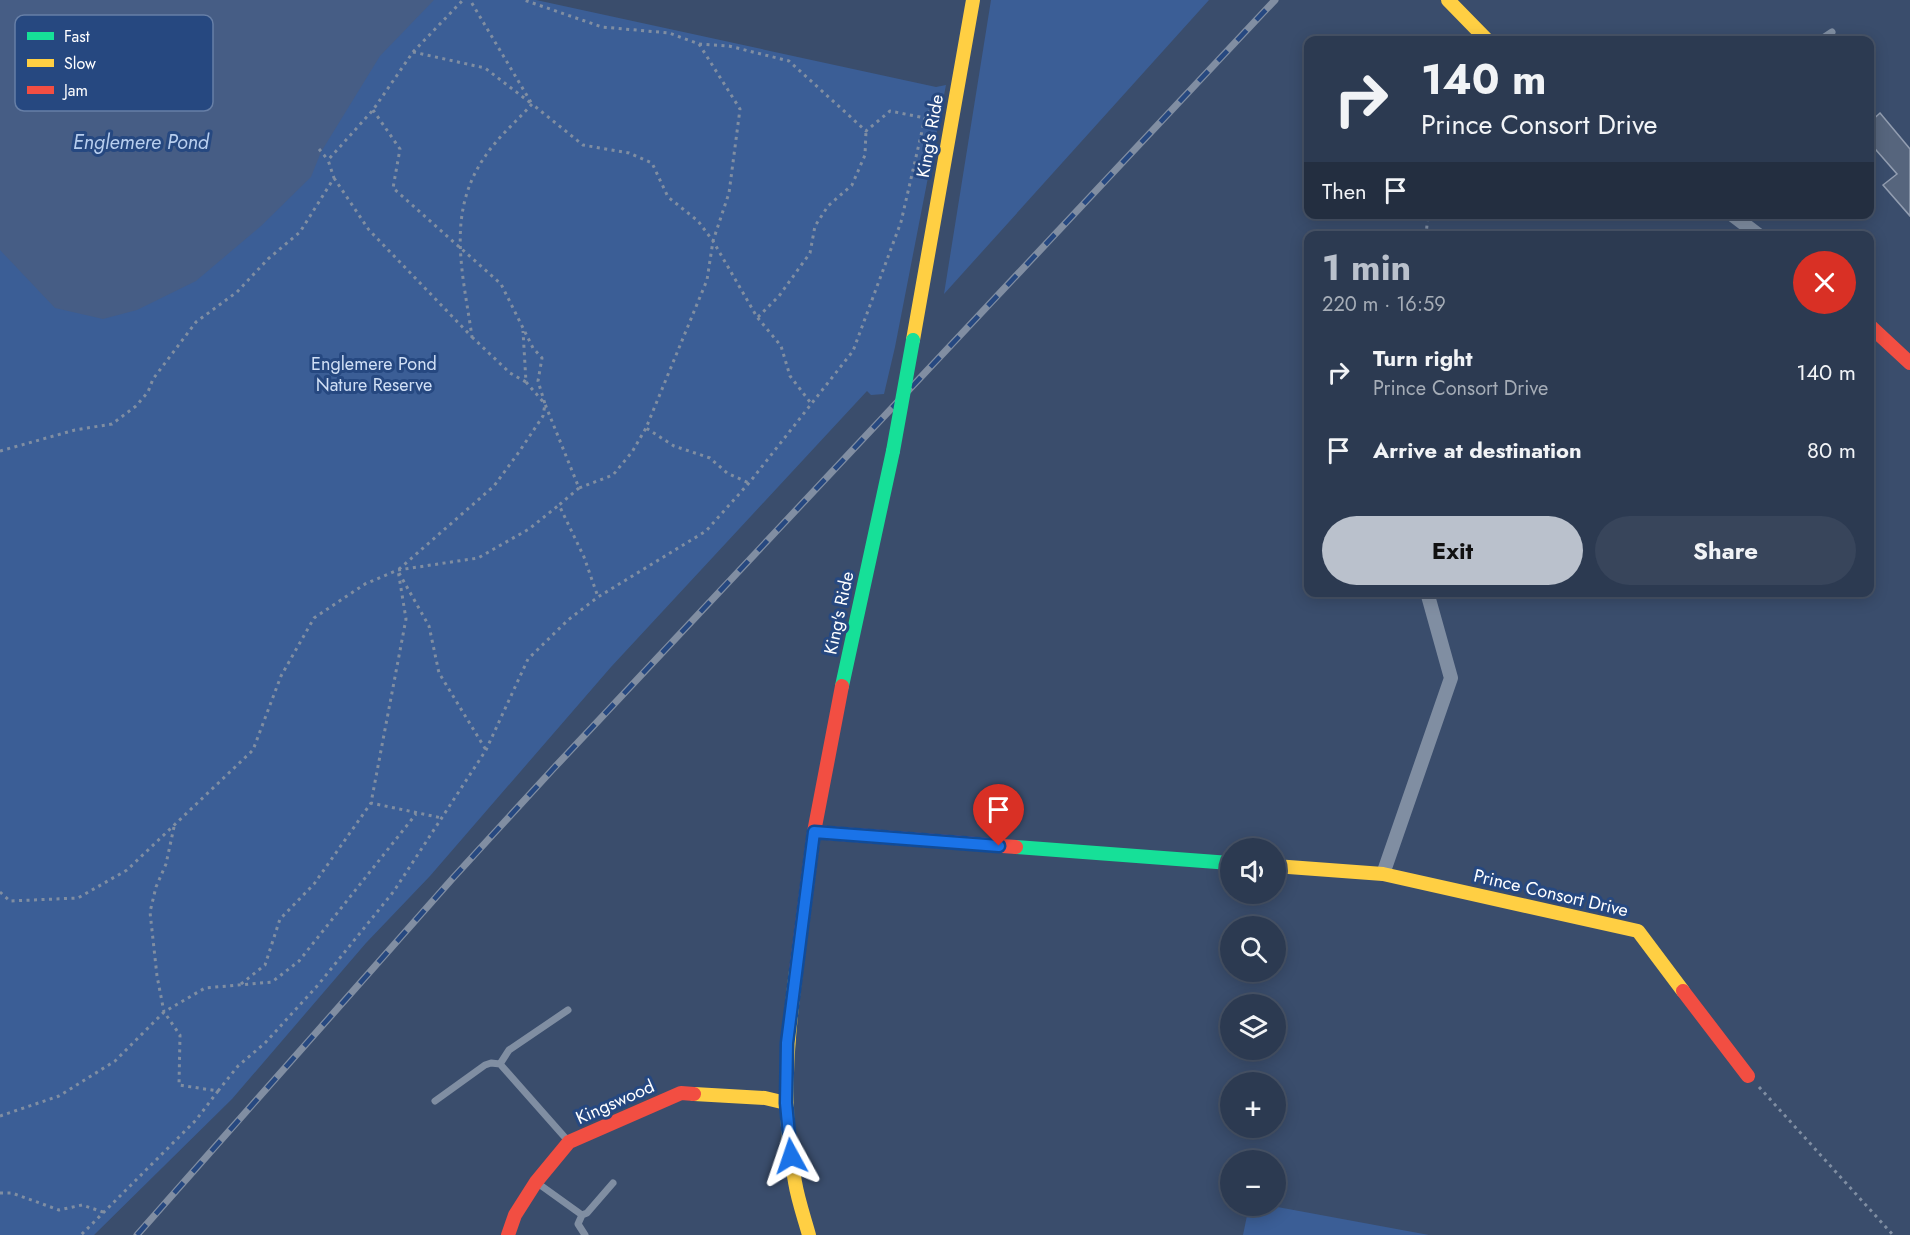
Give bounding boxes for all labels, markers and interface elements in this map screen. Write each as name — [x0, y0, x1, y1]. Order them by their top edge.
legend — [15, 15, 213, 111]
text: Fast — [64, 25, 90, 48]
text: 140 m — [1421, 49, 1547, 110]
text: Slow — [64, 52, 96, 75]
icon: right — [1322, 60, 1400, 138]
text: Jam — [62, 79, 88, 102]
street label: King's Ride — [910, 92, 950, 180]
text: Prince Consort Drive — [1421, 105, 1658, 144]
water label: Englemere Pond — [73, 128, 210, 157]
icon: arrive — [1379, 174, 1412, 207]
text: Then — [1322, 175, 1367, 207]
text: 1 min — [1322, 241, 1411, 293]
button: close — [1793, 251, 1856, 314]
text: 220 m · 16:59 — [1322, 290, 1446, 319]
text: Turn right — [1373, 342, 1473, 374]
park label: Englemere Pond Nature Reserve — [311, 351, 437, 398]
icon: right — [1322, 356, 1355, 389]
text: 140 m — [1796, 356, 1856, 388]
text: Prince Consort Drive — [1373, 374, 1548, 403]
icon: arrive — [1322, 434, 1355, 467]
text: Arrive at destination — [1373, 434, 1582, 466]
text: 80 m — [1807, 434, 1856, 466]
button: Exit — [1322, 516, 1583, 585]
button: Share — [1595, 516, 1856, 585]
street label: King's Ride — [818, 569, 860, 657]
pin — [973, 784, 1024, 846]
icon: arrive — [982, 793, 1015, 826]
map controls — [1220, 838, 1286, 1216]
button: sound — [1220, 838, 1286, 904]
street label: Prince Consort Drive — [1471, 863, 1631, 923]
button: search — [1220, 916, 1286, 982]
button: layers — [1220, 994, 1286, 1060]
button: + — [1220, 1072, 1286, 1138]
street label: Kingswood — [572, 1073, 658, 1131]
position arrow — [759, 1124, 823, 1188]
button: − — [1220, 1150, 1286, 1216]

